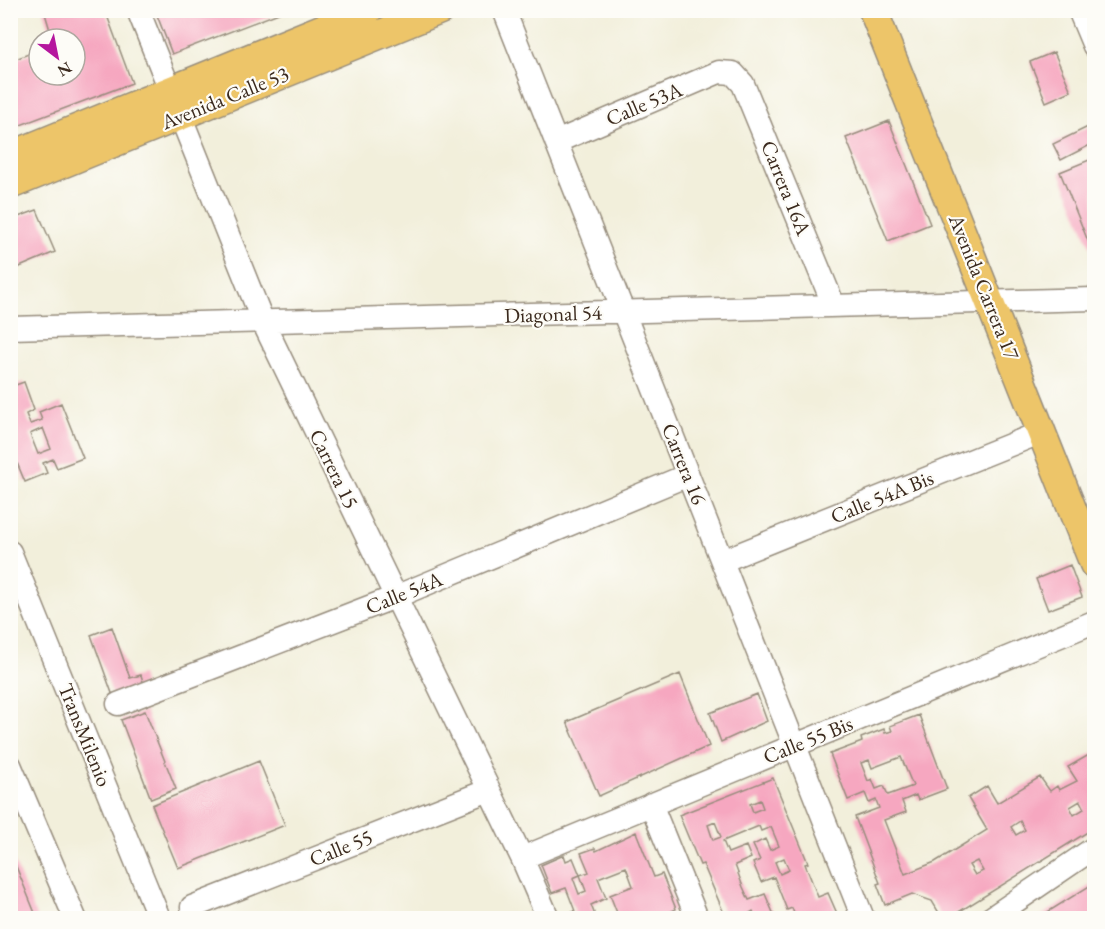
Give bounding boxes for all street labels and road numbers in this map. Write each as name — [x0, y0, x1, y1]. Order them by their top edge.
street label: Avenida Calle 53 — [156, 60, 293, 136]
street label: Calle 53A — [602, 75, 687, 132]
street label: Carrera 16A — [755, 136, 818, 240]
street label: Avenida Carrera 17 — [943, 209, 1026, 364]
street label: Diagonal 54 — [504, 298, 603, 329]
street label: Carrera 16 — [656, 419, 713, 508]
street label: Carrera 15 — [304, 425, 365, 513]
street label: Calle 54A Bis — [826, 464, 938, 529]
street label: Calle 54A — [361, 565, 447, 620]
street label: TransMilenio — [52, 679, 118, 790]
street label: Calle 55 Bis — [759, 709, 857, 770]
street label: Calle 55 — [305, 823, 376, 872]

